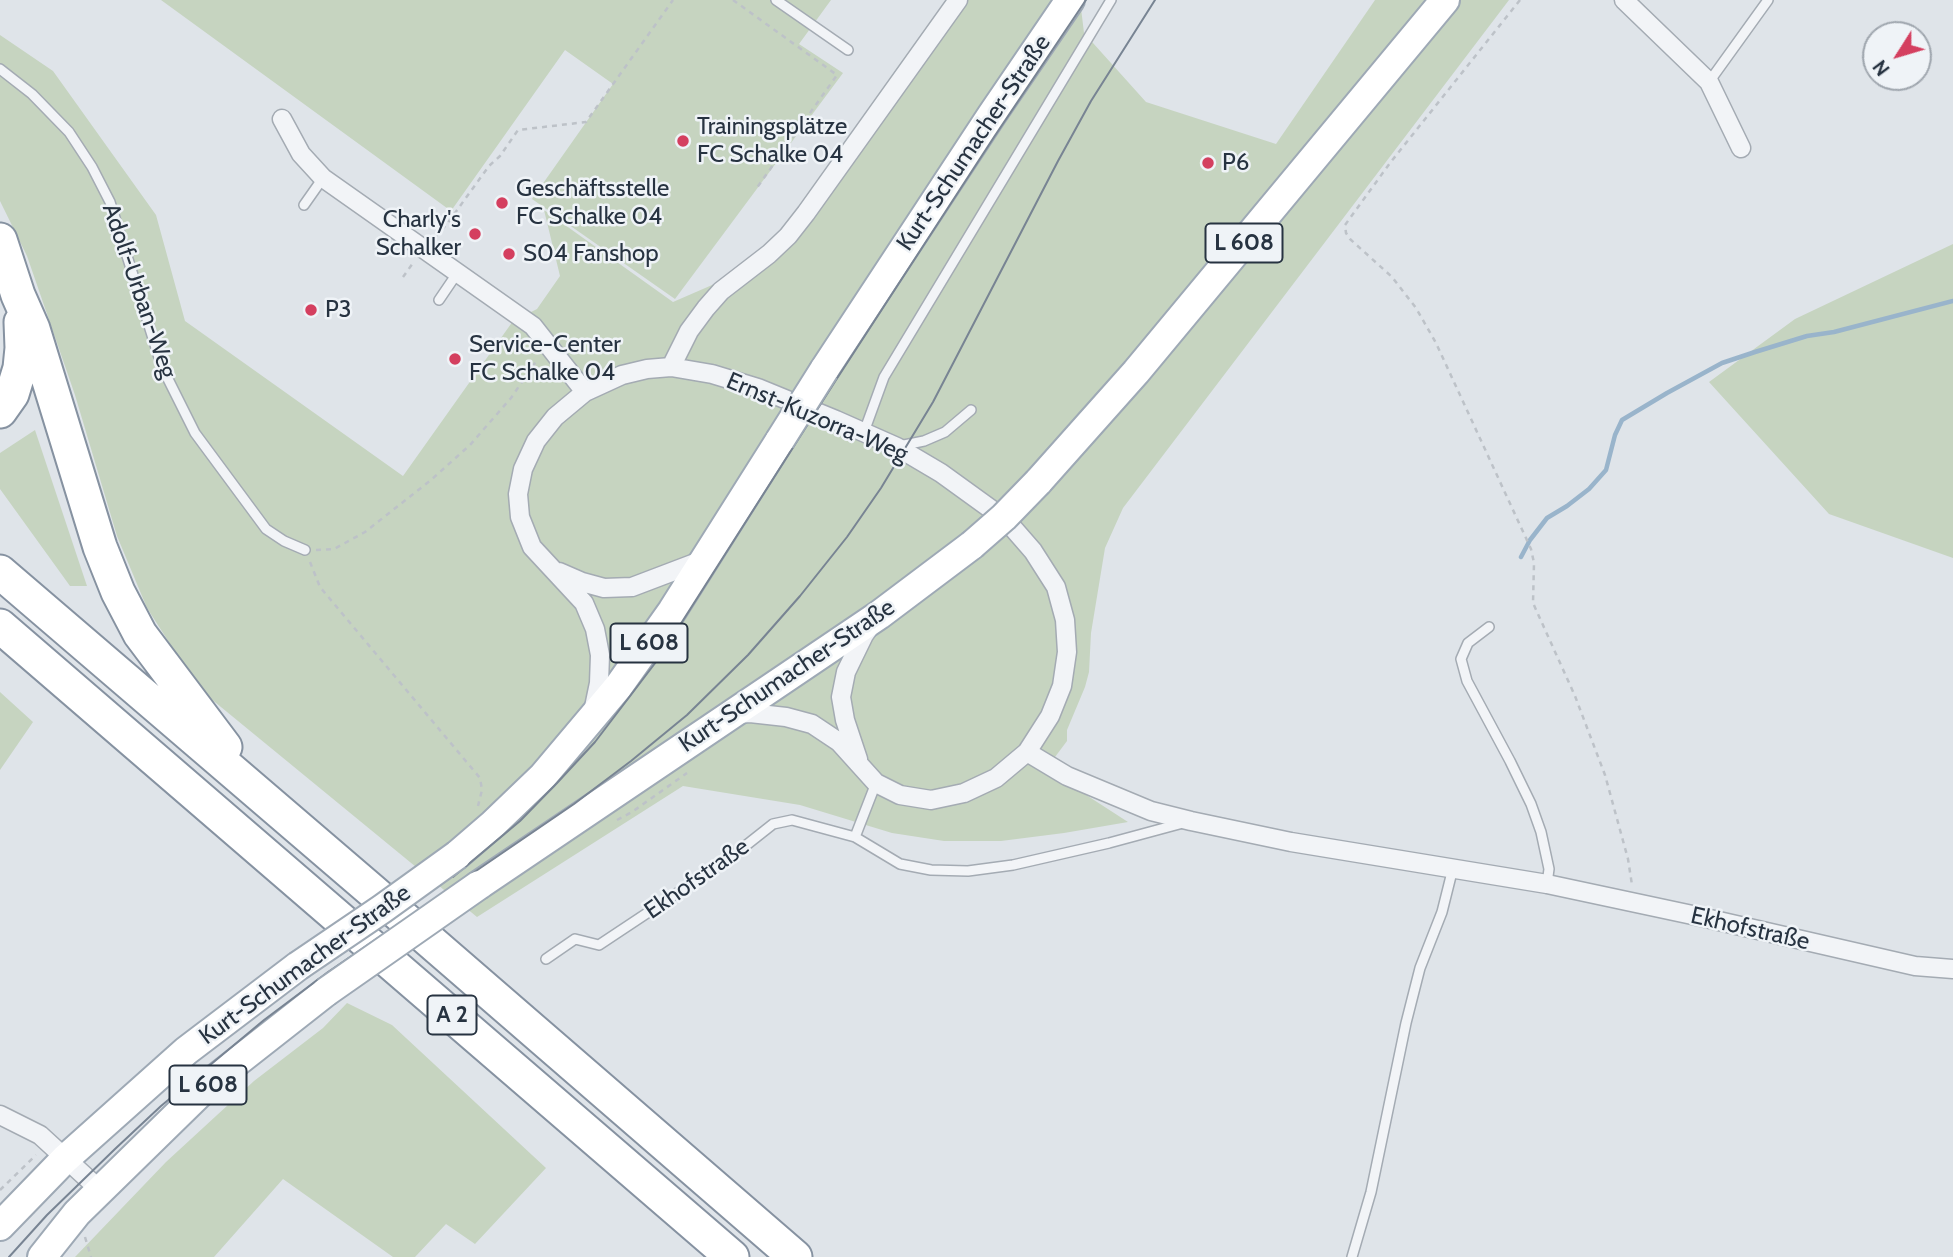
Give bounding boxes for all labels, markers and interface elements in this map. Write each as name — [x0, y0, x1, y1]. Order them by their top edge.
north arrow — [1862, 21, 1932, 91]
street label: Kurt-Schumacher-Straße — [891, 30, 1057, 256]
text: N — [1868, 55, 1895, 80]
place label: Trainingsplätze FC Schalke 04 — [697, 113, 847, 169]
marker: Trainingsplätze FC Schalke 04 — [675, 133, 691, 149]
place label: P6 — [1222, 149, 1249, 177]
marker: P6 — [1200, 155, 1216, 171]
place label: Geschäftsstelle FC Schalke 04 — [516, 175, 669, 231]
marker: Geschäftsstelle FC Schalke 04 — [494, 195, 510, 211]
street label: Adolf-Urban-Weg — [96, 200, 182, 382]
place label: Charly's Schalker — [376, 206, 461, 262]
road number: L 608 — [1206, 224, 1282, 262]
marker: Charly's Schalker — [467, 226, 483, 242]
place label: S04 Fanshop — [523, 240, 659, 268]
marker: S04 Fanshop — [501, 246, 517, 262]
place label: P3 — [325, 296, 352, 324]
marker: P3 — [303, 302, 319, 318]
place label: Service-Center FC Schalke 04 — [469, 331, 621, 387]
marker: Service-Center FC Schalke 04 — [447, 351, 463, 367]
street label: Ernst-Kuzorra-Weg — [722, 367, 912, 469]
street label: Kurt-Schumacher-Straße — [674, 593, 900, 759]
road number: L 608 — [610, 624, 688, 663]
street label: Ekhofstraße — [639, 832, 755, 926]
street label: Kurt-Schumacher-Straße — [194, 879, 416, 1051]
street label: Ekhofstraße — [1688, 901, 1812, 957]
road number: A 2 — [428, 996, 476, 1034]
road number: L 608 — [170, 1066, 246, 1104]

